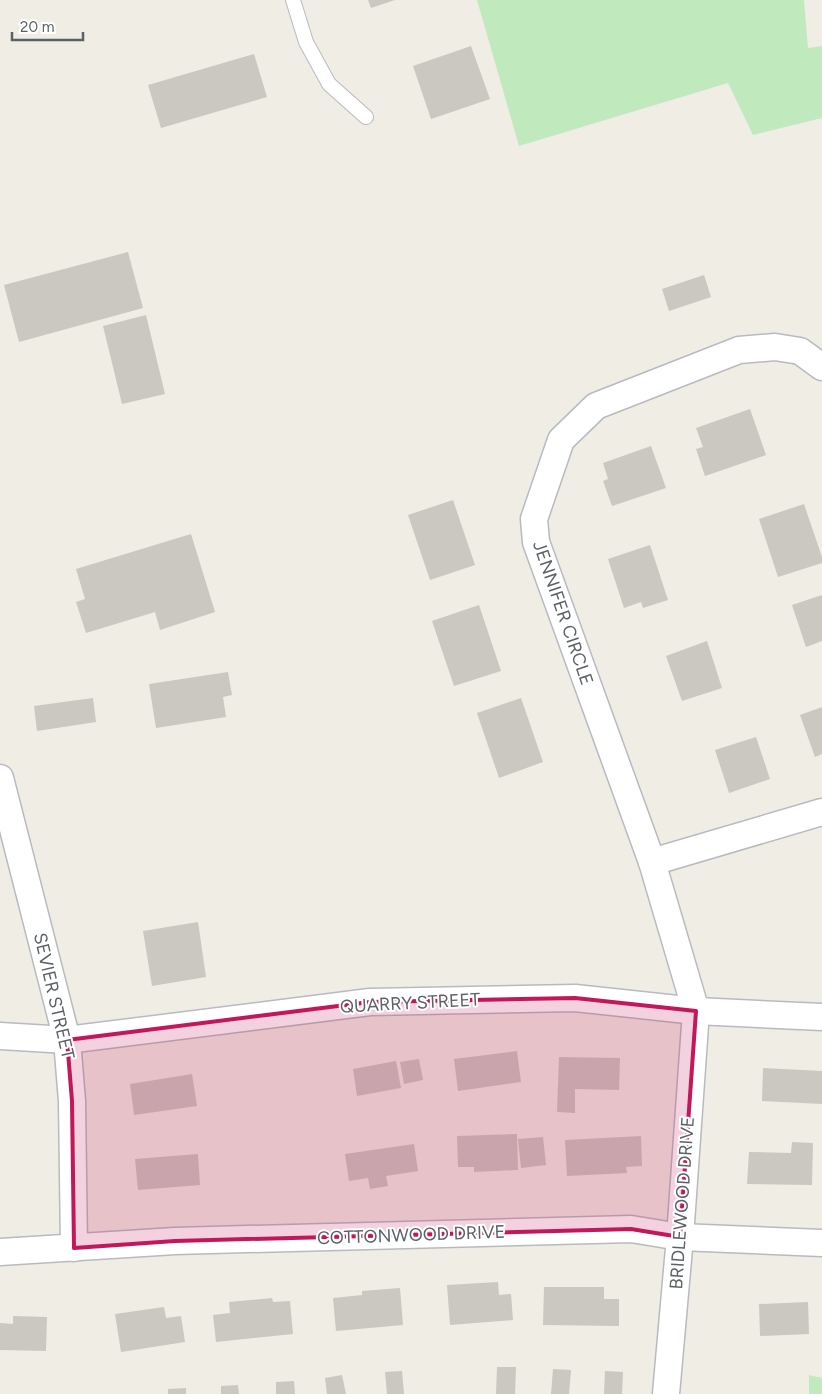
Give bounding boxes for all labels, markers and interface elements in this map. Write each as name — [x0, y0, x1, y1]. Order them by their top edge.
scale bar — [12, 10, 84, 42]
text: 20 m — [20, 18, 54, 36]
street label: JENNIFER CIRCLE — [528, 538, 598, 688]
street label: SEVIER STREET — [29, 931, 79, 1061]
street label: QUARRY STREET — [339, 988, 481, 1018]
street label: BRIDLEWOOD DRIVE — [665, 1116, 699, 1290]
street label: COTTONWOOD DRIVE — [317, 1221, 505, 1249]

